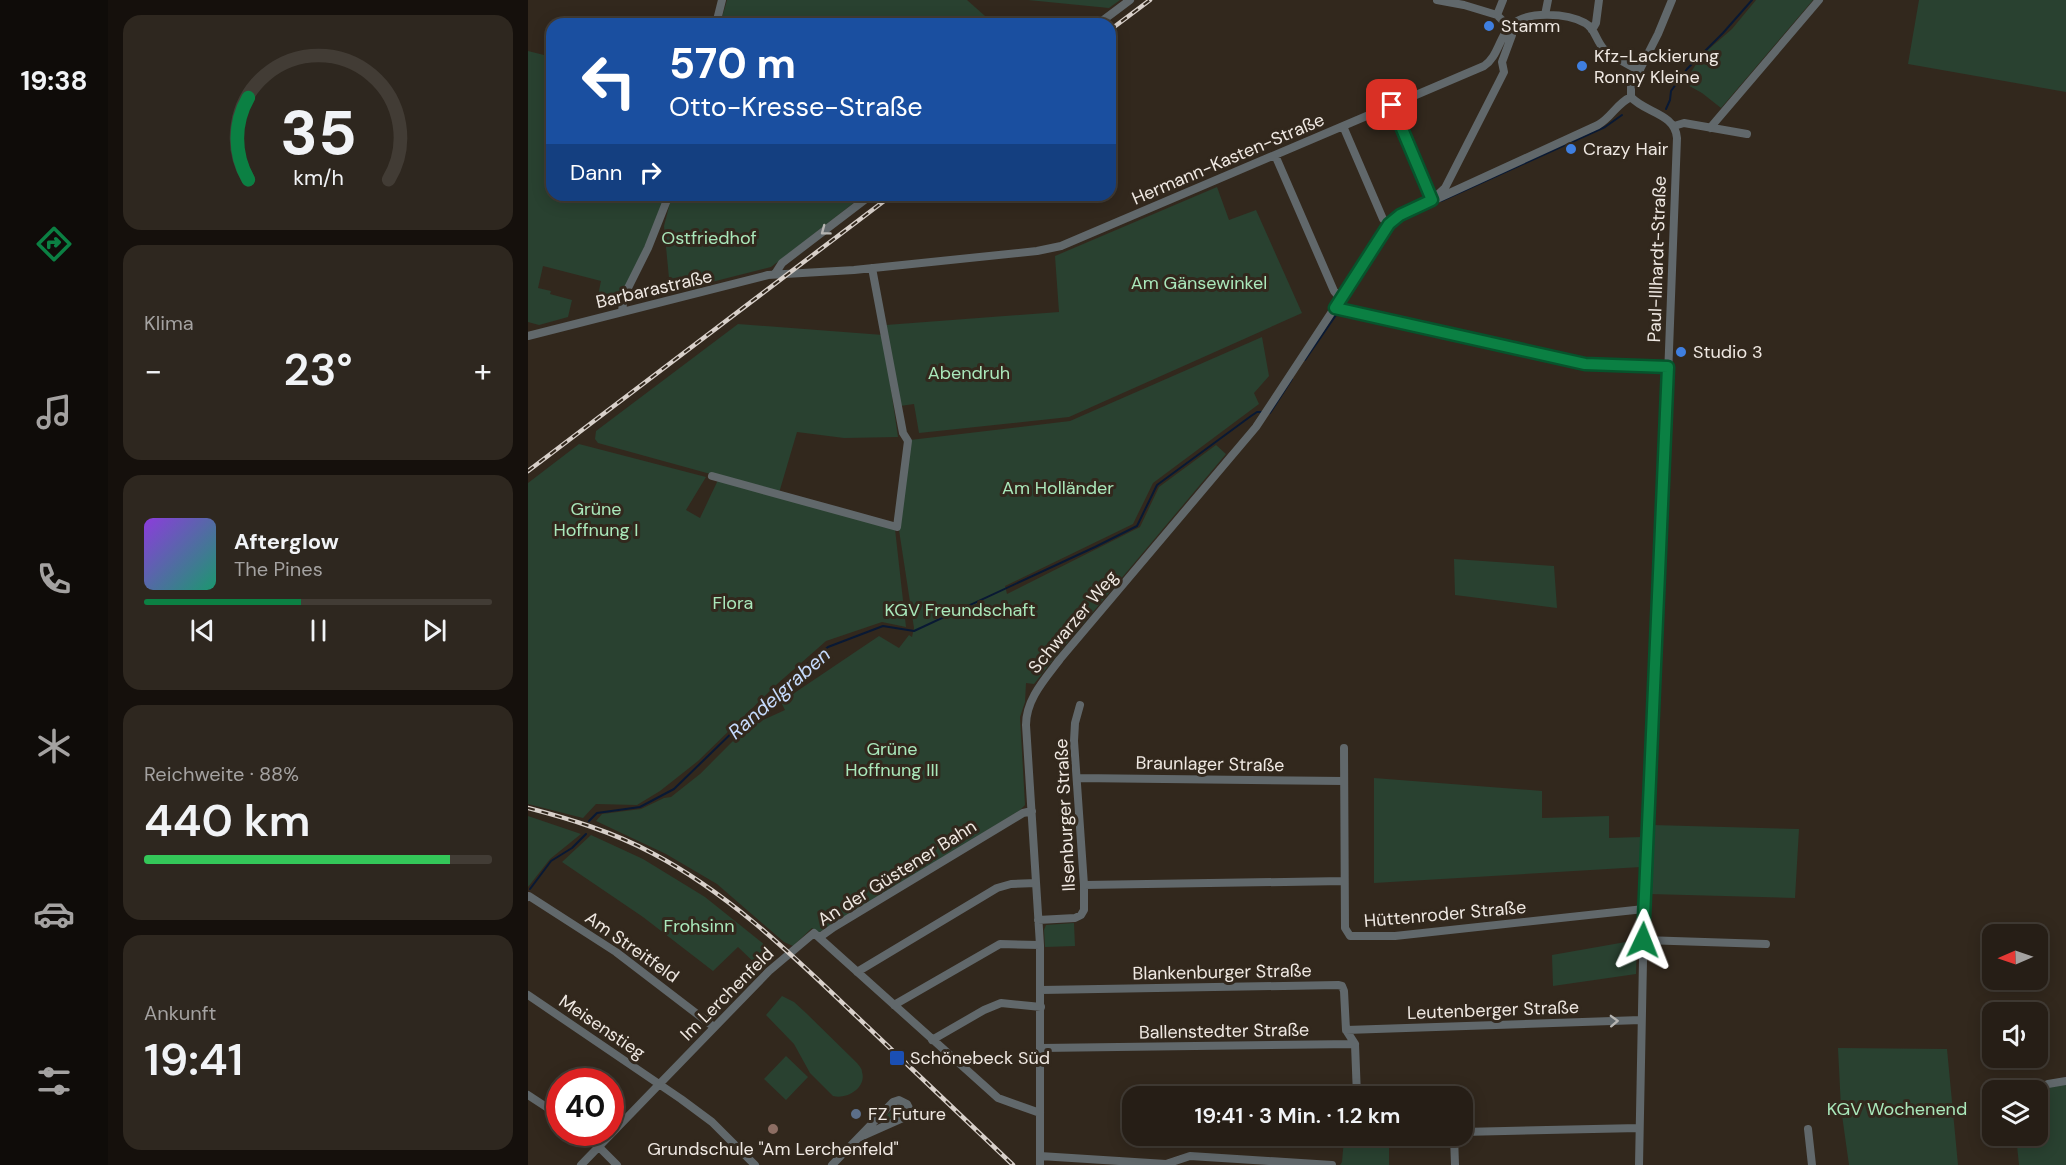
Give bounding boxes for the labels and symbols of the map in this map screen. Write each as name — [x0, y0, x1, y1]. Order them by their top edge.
place label: Stamm — [1501, 14, 1560, 38]
marker: Stamm — [1482, 19, 1496, 33]
place label: Kfz-Lackierung Ronny Kleine — [1594, 44, 1719, 89]
marker: Kfz-Lackierung Ronny Kleine — [1575, 59, 1589, 73]
pin — [1366, 79, 1417, 130]
street label: Hermann-Kasten-Straße — [1128, 108, 1328, 210]
place label: Crazy Hair — [1583, 137, 1669, 161]
marker: Crazy Hair — [1564, 142, 1578, 156]
street label: Paul-Illhardt-Straße — [1642, 175, 1672, 343]
one-way arrow — [821, 224, 832, 235]
park label: Ostfriedhof — [661, 226, 757, 250]
street label: Barbarastraße — [593, 264, 715, 314]
park label: Am Gänsewinkel — [1131, 271, 1267, 295]
place label: Studio 3 — [1693, 340, 1763, 364]
marker: Studio 3 — [1674, 345, 1688, 359]
park label: Abendruh — [928, 361, 1010, 385]
park label: Am Holländer — [1002, 476, 1114, 500]
park label: Grüne Hoffnung I — [553, 497, 639, 542]
street label: Schwarzer Weg — [1023, 565, 1123, 679]
park label: Flora — [713, 591, 753, 615]
park label: KGV Freundschaft — [884, 598, 1036, 622]
water label: Randelgraben — [722, 641, 836, 745]
park label: Grüne Hoffnung III — [845, 737, 939, 782]
street label: Ilsenburger Straße — [1049, 738, 1081, 892]
street label: Braunlager Straße — [1135, 751, 1285, 777]
street label: An der Güstener Bahn — [813, 814, 981, 932]
street label: Hüttenroder Straße — [1363, 895, 1527, 933]
street label: Am Streitfeld — [580, 906, 684, 988]
position arrow — [1611, 908, 1675, 972]
park label: Frohsinn — [664, 914, 735, 938]
north arrow — [1982, 924, 2048, 990]
street label: Im Lerchenfeld — [675, 942, 779, 1046]
street label: Blankenburger Straße — [1132, 958, 1312, 986]
street label: Meisenstieg — [554, 989, 650, 1065]
street label: Leutenberger Straße — [1407, 995, 1579, 1025]
one-way arrow — [1610, 1015, 1619, 1027]
street label: Ballenstedter Straße — [1139, 1018, 1309, 1044]
place label: Schönebeck Süd — [910, 1046, 1050, 1070]
marker: Schönebeck Süd — [888, 1049, 906, 1067]
speed limit sign: 40 — [546, 1068, 624, 1146]
park label: KGV Wochenend — [1827, 1097, 1967, 1121]
place label: FZ Future — [868, 1102, 946, 1126]
marker: FZ Future — [849, 1107, 863, 1121]
marker: Grundschule "Am Lerchenfeld" — [766, 1122, 780, 1136]
place label: Grundschule "Am Lerchenfeld" — [647, 1137, 899, 1161]

